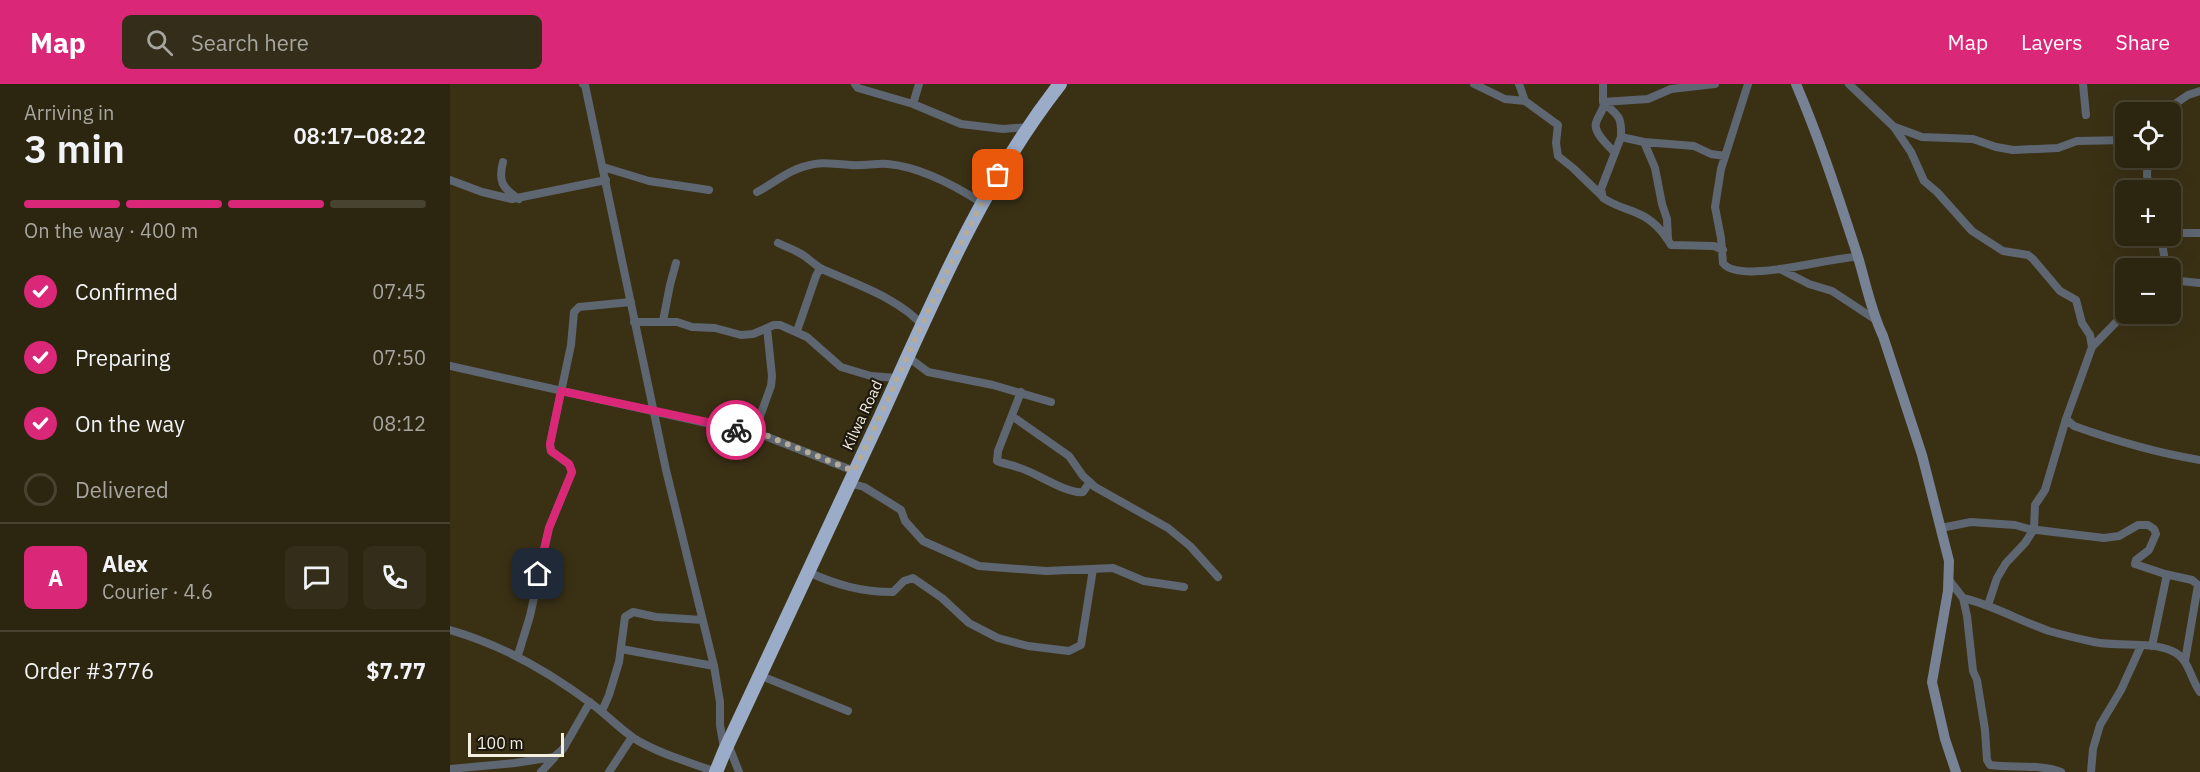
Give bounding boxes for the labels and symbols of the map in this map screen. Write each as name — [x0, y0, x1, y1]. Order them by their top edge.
pin — [972, 149, 1023, 200]
street label: Kilwa Road — [838, 377, 886, 453]
courier — [706, 400, 766, 460]
pin — [512, 548, 563, 599]
scale bar — [468, 730, 564, 758]

